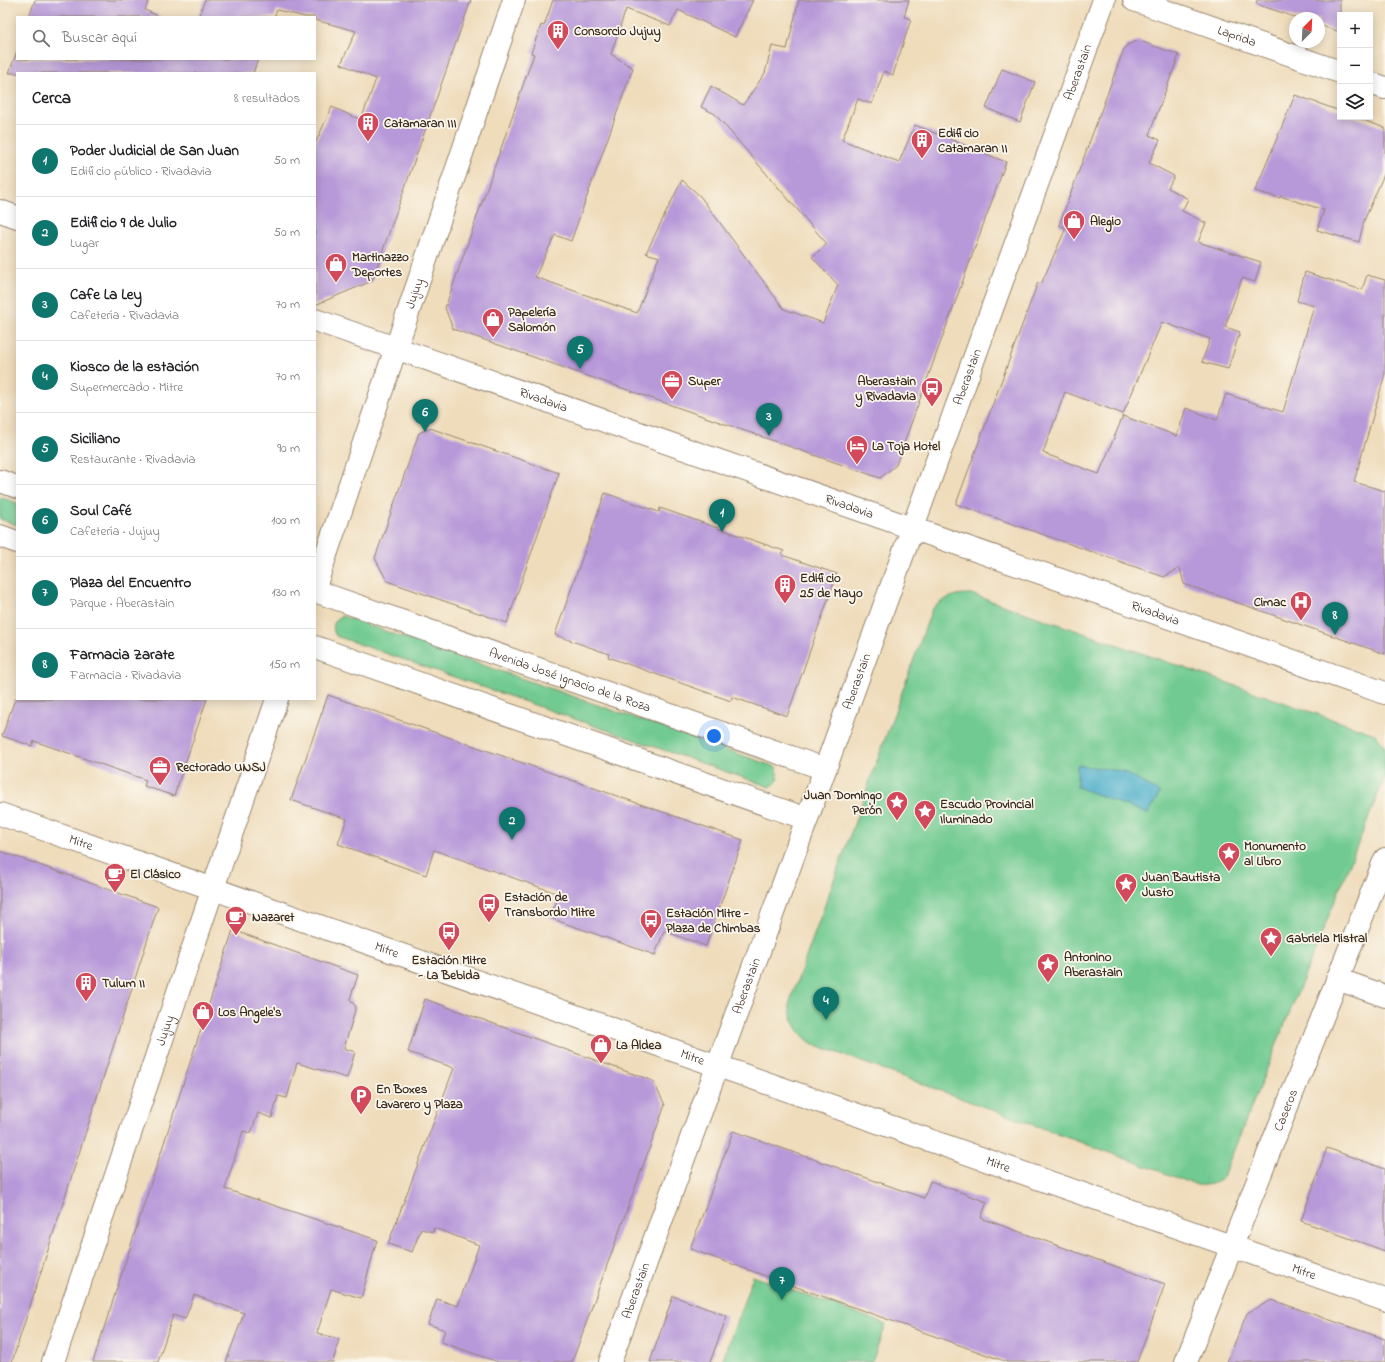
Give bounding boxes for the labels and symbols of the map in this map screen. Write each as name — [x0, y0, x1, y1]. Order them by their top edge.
north arrow — [1289, 12, 1325, 48]
building icon: Consorcio Jujuy — [545, 18, 571, 51]
street label: Laprida — [1215, 20, 1259, 51]
place label: Consorcio Jujuy — [574, 22, 661, 43]
street label: Aberastain — [1059, 41, 1097, 103]
building icon: Catamaran III — [355, 110, 381, 143]
place label: Catamaran III — [384, 114, 457, 133]
place label: Edificio Catamaran II — [938, 124, 1007, 158]
building icon: Edificio Catamaran II — [909, 127, 935, 160]
shop icon: Alegio — [1061, 208, 1087, 241]
place label: Alegio — [1090, 212, 1121, 233]
place label: Martinazzo Deportes — [351, 248, 409, 282]
shop icon: Martinazzo Deportes — [323, 251, 349, 284]
street label: Jujuy — [401, 276, 429, 311]
place label: Papelería Salomón — [508, 303, 556, 337]
shop icon: Papelería Salomón — [480, 306, 506, 339]
pin: 5 — [567, 336, 593, 369]
street label: Aberastain — [948, 346, 986, 408]
office icon: Super — [659, 368, 685, 401]
place label: Super — [688, 372, 722, 391]
place label: Aberastain y Rivadavia — [855, 372, 917, 408]
bus stop icon: Aberastain y Rivadavia — [919, 375, 945, 408]
street label: Rivadavia — [517, 382, 570, 417]
pin: 6 — [412, 399, 438, 432]
pin: 3 — [756, 403, 782, 436]
hotel icon: La Toja Hotel — [844, 433, 870, 466]
place label: La Toja Hotel — [872, 437, 940, 456]
street label: Rivadavia — [823, 489, 876, 524]
pin: 1 — [709, 499, 735, 532]
place label: Edificio 25 de Mayo — [799, 569, 863, 605]
building icon: Edificio 25 de Mayo — [772, 572, 798, 605]
hospital icon: Cimac — [1288, 589, 1314, 622]
place label: Cimac — [1254, 593, 1287, 612]
street label: Rivadavia — [1128, 596, 1182, 630]
pin: 8 — [1322, 602, 1348, 635]
street label: Avenida José Ignacio de la Roza — [486, 643, 653, 717]
street label: Aberastain — [838, 651, 876, 712]
your location — [704, 726, 724, 746]
office icon: Rectorado UNSJ — [147, 754, 173, 787]
place label: Rectorado UNSJ — [175, 758, 266, 777]
place label: Juan Domingo Perón — [804, 786, 883, 820]
place icon: Juan Domingo Perón — [884, 789, 910, 822]
place label: Escudo Provincial Iluminado — [940, 795, 1034, 829]
place icon: Escudo Provincial Iluminado — [912, 798, 938, 831]
pin: 2 — [499, 807, 525, 840]
street label: Mitre — [66, 829, 96, 856]
place label: Monumento al Libro — [1244, 837, 1306, 871]
place icon: Monumento al Libro — [1216, 840, 1242, 873]
cafe icon: El Clásico — [102, 861, 128, 894]
place label: El Clásico — [130, 865, 181, 884]
place label: Juan Bautista Justo — [1142, 868, 1220, 902]
place icon: Juan Bautista Justo — [1113, 871, 1139, 904]
place label: Estación de Transbordo Mitre — [504, 888, 596, 922]
bus stop icon: Estación de Transbordo Mitre — [476, 891, 502, 924]
cafe icon: Nazaret — [223, 904, 249, 937]
place label: Estación Mitre - Plaza de Chimbas — [666, 904, 761, 938]
bus stop icon: Estación Mitre - Plaza de Chimbas — [638, 907, 664, 940]
place label: Nazaret — [252, 908, 295, 927]
bus stop icon: Estación Mitre - La Bebida — [436, 919, 462, 952]
place icon: Gabriela Mistral — [1258, 925, 1284, 958]
place label: Gabriela Mistral — [1286, 929, 1367, 948]
street label: Mitre — [372, 937, 402, 963]
place label: Antonino Aberastain — [1064, 948, 1123, 982]
place label: Estación Mitre - La Bebida — [412, 951, 488, 985]
place icon: Antonino Aberastain — [1035, 951, 1061, 984]
street label: Aberastain — [727, 955, 765, 1017]
building icon: Tulum II — [73, 970, 99, 1003]
place label: Tulum II — [102, 974, 145, 993]
pin: 4 — [813, 987, 839, 1020]
shop icon: Los Angele's — [190, 999, 216, 1032]
place label: Los Angele's — [218, 1003, 282, 1024]
street label: Jujuy — [151, 1013, 180, 1048]
shop icon: La Aldea — [588, 1032, 614, 1065]
place label: La Aldea — [616, 1036, 661, 1055]
street label: Mitre — [678, 1044, 707, 1070]
place label: En Boxes Lavarero y Plaza — [376, 1080, 463, 1116]
parking icon: En Boxes Lavarero y Plaza — [348, 1083, 374, 1116]
street label: Caseros — [1269, 1086, 1303, 1134]
street label: Mitre — [984, 1151, 1013, 1177]
street label: Mitre — [1289, 1259, 1319, 1285]
street label: Aberastain — [617, 1260, 655, 1321]
pin: 7 — [769, 1267, 795, 1300]

